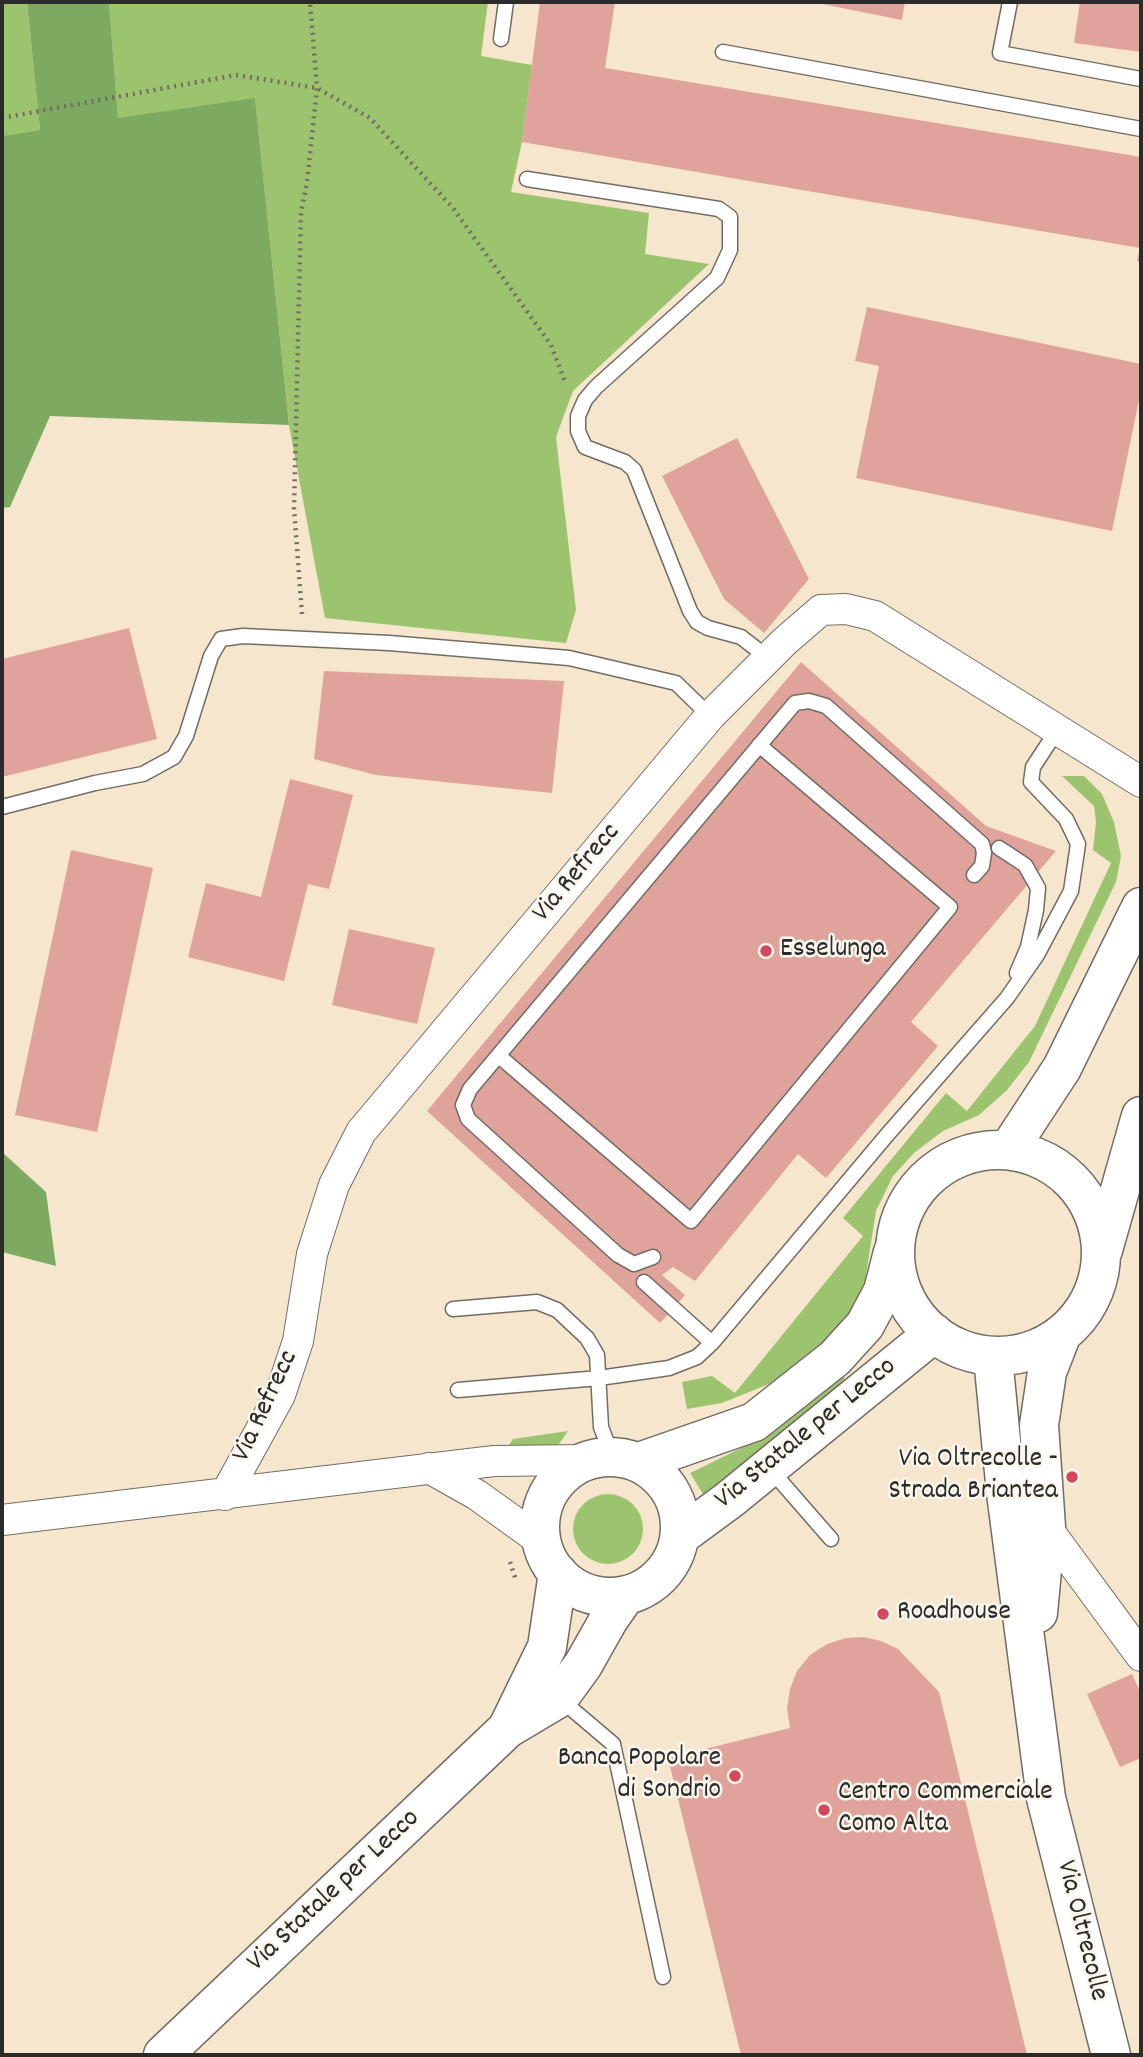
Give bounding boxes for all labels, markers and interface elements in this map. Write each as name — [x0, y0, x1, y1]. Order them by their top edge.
street label: Via Refrecc — [527, 818, 629, 930]
place label: Esselunga — [780, 934, 886, 968]
marker: Esselunga — [758, 943, 774, 959]
street label: Via Refrecc — [227, 1346, 307, 1468]
street label: Via Statale per Lecco — [710, 1352, 904, 1518]
place label: Via Oltrecolle - Strada Briantea — [888, 1444, 1058, 1510]
marker: Via Oltrecolle - Strada Briantea — [1064, 1469, 1080, 1485]
place label: Roadhouse — [897, 1597, 1011, 1631]
marker: Roadhouse — [875, 1606, 891, 1622]
place label: Banca Popolare di Sondrio — [558, 1743, 721, 1809]
marker: Banca Popolare di Sondrio — [727, 1768, 743, 1784]
place label: Centro Commerciale Como Alta — [838, 1777, 1053, 1843]
marker: Centro Commerciale Como Alta — [816, 1802, 832, 1818]
street label: Via Statale per Lecco — [242, 1803, 428, 1981]
street label: Via Oltrecolle — [1046, 1857, 1114, 2005]

